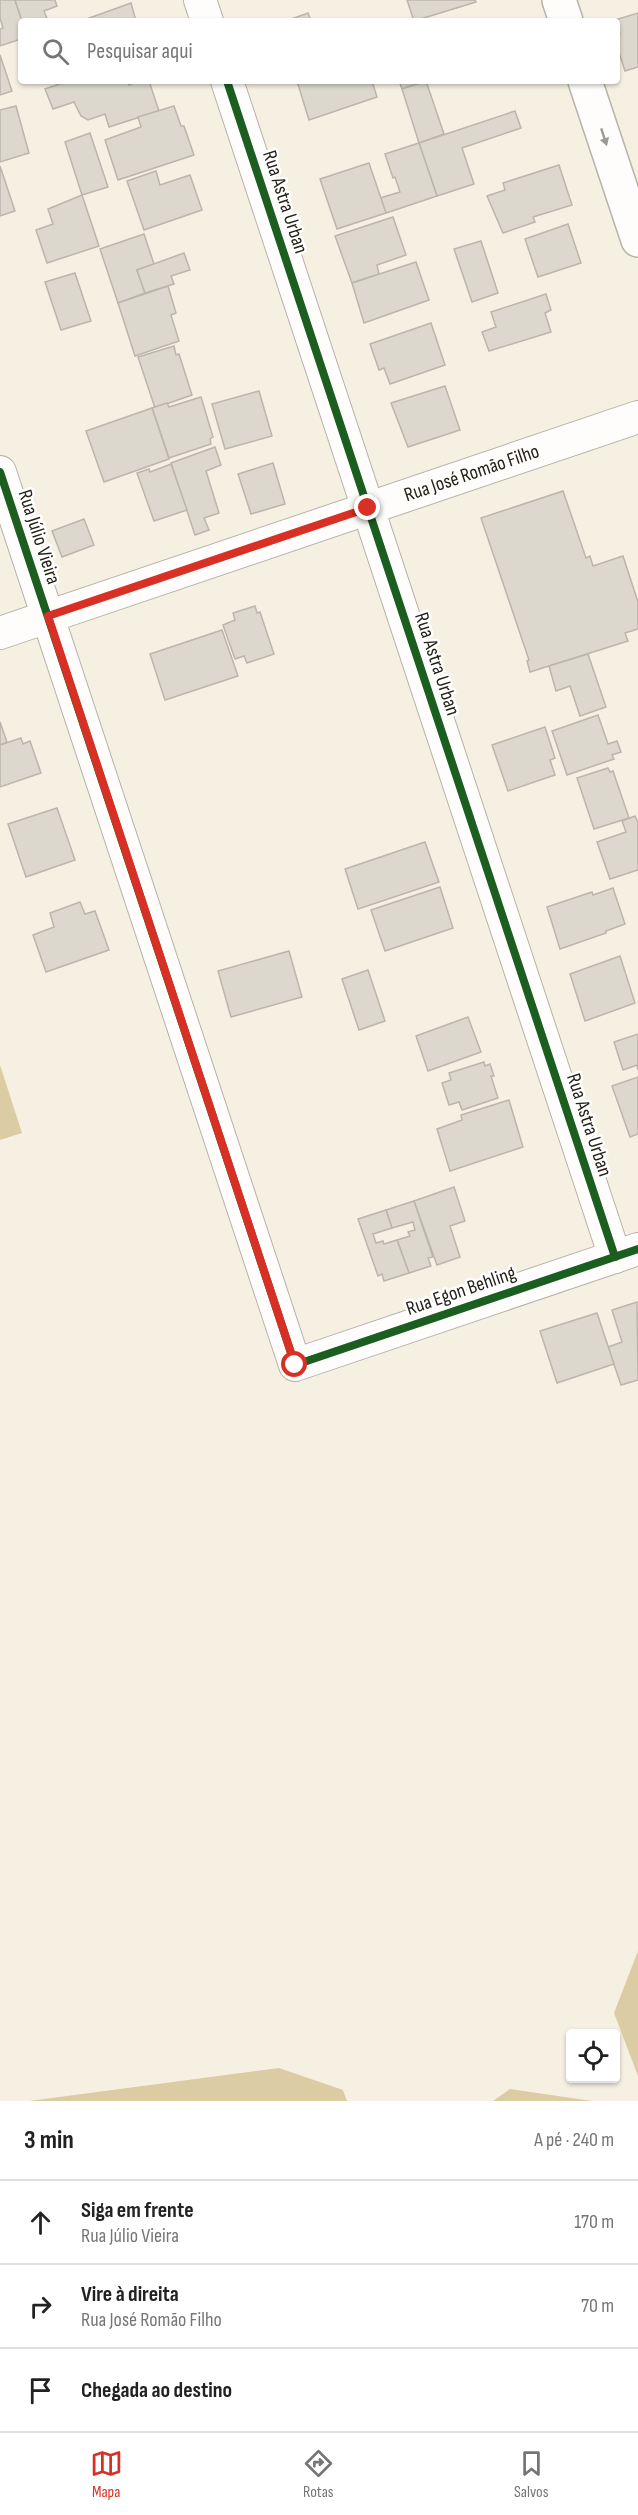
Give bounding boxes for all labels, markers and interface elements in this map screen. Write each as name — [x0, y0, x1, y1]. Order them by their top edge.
search box — [18, 18, 620, 84]
icon: search — [39, 35, 72, 68]
text: Pesquisar aqui — [87, 38, 192, 65]
one-way arrow — [600, 128, 609, 146]
street label: Rua Astra Urban — [257, 147, 313, 257]
street label: Rua José Romão Filho — [401, 439, 542, 507]
street label: Rua Júlio Vieira — [12, 487, 66, 587]
route end — [354, 494, 380, 520]
street label: Rua Astra Urban — [409, 609, 465, 719]
street label: Rua Astra Urban — [561, 1070, 617, 1180]
street label: Rua Egon Behling — [403, 1261, 519, 1321]
route start — [281, 1351, 307, 1377]
map controls — [566, 2029, 620, 2083]
button: locate — [566, 2029, 620, 2083]
text: 3 min — [24, 2125, 74, 2156]
text: A pé · 240 m — [534, 2128, 614, 2152]
text: Siga em frente — [81, 2197, 194, 2224]
icon: ahead — [24, 2206, 57, 2239]
text: 170 m — [574, 2210, 614, 2234]
text: Rua Júlio Vieira — [81, 2224, 179, 2248]
text: Vire à direita — [81, 2281, 179, 2308]
icon: right — [24, 2290, 57, 2323]
text: 70 m — [581, 2294, 614, 2318]
text: Rua José Romão Filho — [81, 2308, 222, 2332]
icon: arrive — [24, 2374, 57, 2407]
text: Chegada ao destino — [81, 2377, 232, 2404]
tab: Mapa — [90, 2447, 123, 2502]
tab: Rotas — [302, 2447, 335, 2502]
tab: Salvos — [514, 2447, 548, 2502]

